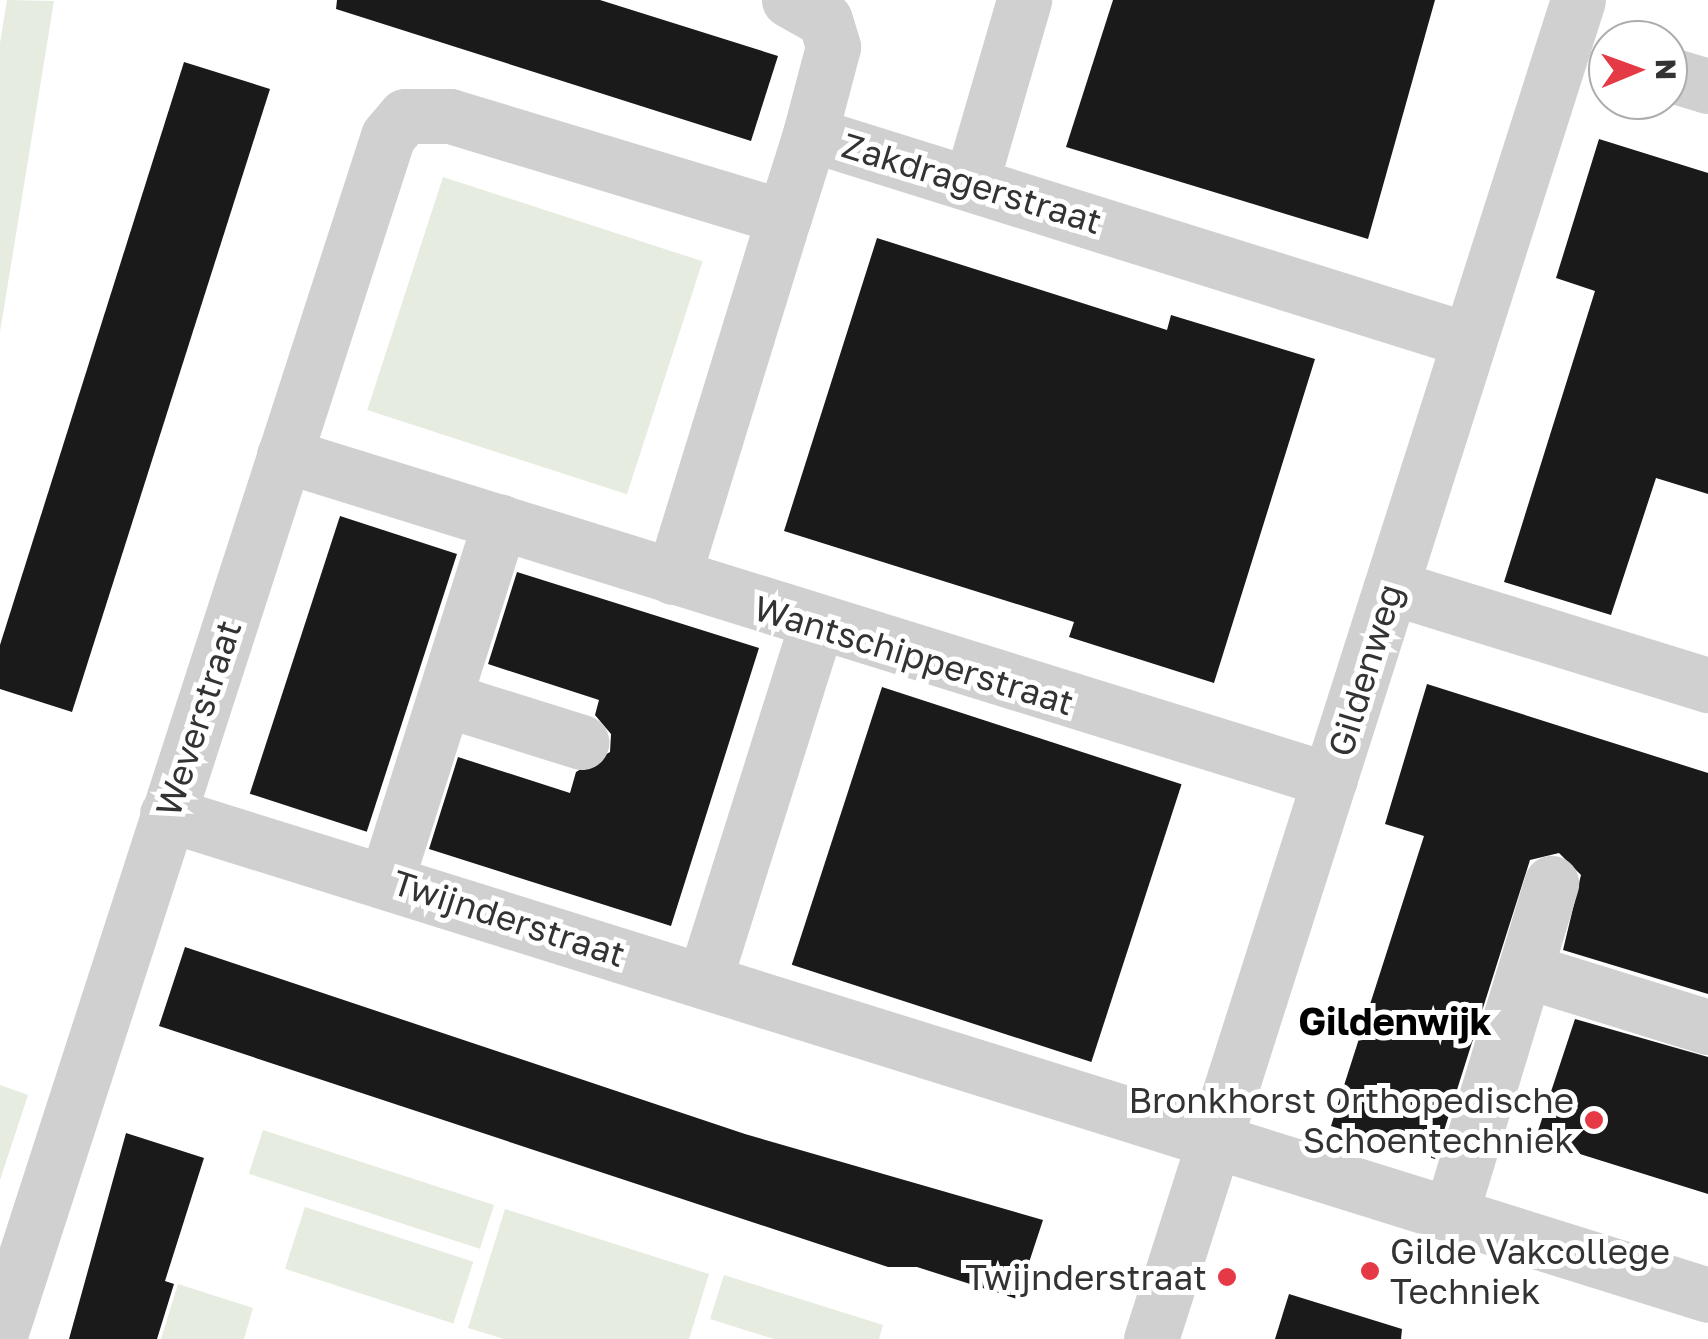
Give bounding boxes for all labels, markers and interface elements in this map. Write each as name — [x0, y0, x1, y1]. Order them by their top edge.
north arrow — [1588, 20, 1688, 120]
text: N — [1650, 59, 1683, 80]
street label: Zakdragerstraat — [837, 124, 1107, 242]
street label: Gildenweg — [1319, 579, 1411, 761]
street label: Wantschipperstraat — [749, 586, 1079, 724]
street label: Weverstraat — [147, 615, 249, 821]
street label: Twijnderstraat — [388, 861, 630, 975]
district label: Gildenwijk — [1298, 998, 1492, 1044]
place label: Bronkhorst Orthopedische Schoentechniek — [1129, 1079, 1574, 1161]
marker: Bronkhorst Orthopedische Schoentechniek — [1583, 1109, 1605, 1131]
place label: Gilde Vakcollege Techniek — [1390, 1230, 1670, 1312]
place label: Twijnderstraat — [965, 1256, 1207, 1298]
marker: Gilde Vakcollege Techniek — [1359, 1260, 1381, 1282]
marker: Twijnderstraat — [1216, 1266, 1238, 1288]

